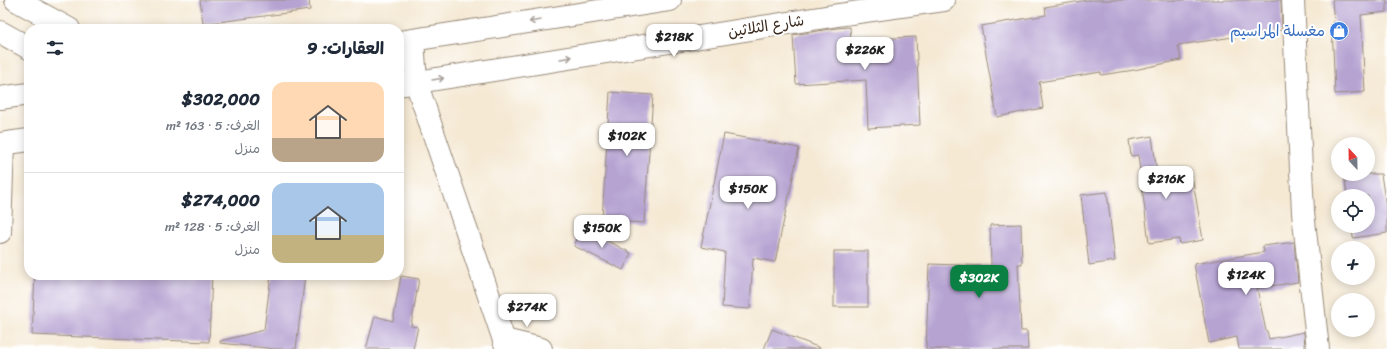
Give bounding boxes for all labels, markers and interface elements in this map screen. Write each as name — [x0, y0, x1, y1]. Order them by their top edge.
street label: شارع الثلاثين — [726, 7, 806, 45]
one-way arrow — [529, 17, 542, 25]
place label: مغسلة المراسيم — [1230, 18, 1325, 44]
shop icon: مغسلة المراسيم — [1328, 20, 1350, 42]
pin: $218K — [646, 24, 702, 58]
text: $218K — [655, 25, 693, 48]
text: العقارات: 9 — [307, 33, 384, 63]
icon: filters — [44, 37, 66, 59]
pin: $226K — [837, 37, 893, 71]
text: $226K — [845, 38, 885, 61]
one-way arrow — [559, 54, 572, 62]
one-way arrow — [431, 75, 444, 83]
text: $302,000 — [182, 84, 260, 114]
icon: home — [304, 98, 352, 146]
text: الغرف: 5 · 163 m² — [166, 114, 260, 137]
pin: $102K — [599, 123, 655, 157]
text: $102K — [608, 124, 646, 147]
text: منزل — [234, 137, 260, 160]
north arrow — [1331, 137, 1375, 181]
map controls — [1331, 137, 1375, 337]
pin: $216K — [1138, 166, 1194, 200]
text: $216K — [1147, 167, 1185, 190]
pin: $150K — [720, 176, 776, 210]
text: $150K — [729, 177, 767, 200]
text: $274,000 — [182, 185, 260, 215]
button: locate — [1331, 189, 1375, 233]
icon: home — [304, 199, 352, 247]
text: الغرف: 5 · 128 m² — [165, 215, 260, 238]
pin: $150K — [574, 215, 630, 249]
text: $150K — [583, 216, 621, 239]
text: منزل — [234, 238, 260, 261]
button: + — [1331, 241, 1375, 285]
pin: $124K — [1218, 262, 1274, 296]
text: $124K — [1227, 263, 1265, 286]
pin: $302K — [951, 265, 1007, 299]
text: $302K — [959, 266, 999, 289]
button: − — [1331, 293, 1375, 337]
pin: $274K — [499, 294, 555, 328]
text: $274K — [507, 295, 547, 318]

